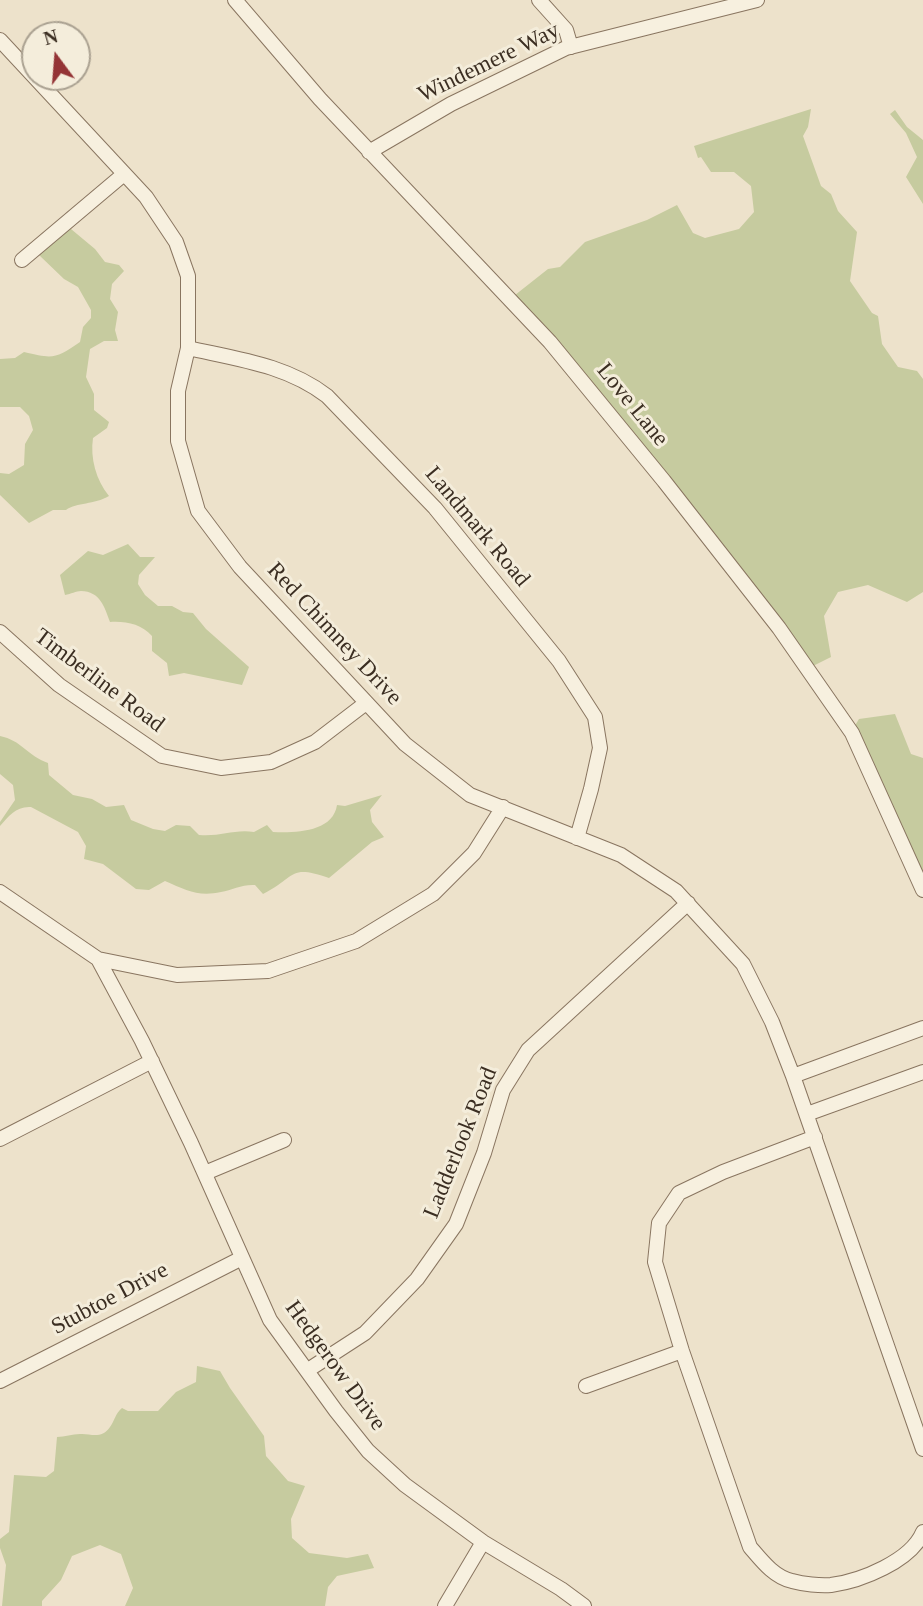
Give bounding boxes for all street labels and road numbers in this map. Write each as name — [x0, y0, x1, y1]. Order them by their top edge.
street label: Windemere Way — [414, 17, 564, 109]
street label: Love Lane — [590, 358, 674, 452]
street label: Landmark Road — [419, 461, 535, 593]
street label: Red Chimney Drive — [261, 557, 407, 711]
street label: Timberline Road — [29, 623, 169, 739]
street label: Ladderlook Road — [418, 1064, 504, 1222]
street label: Stubtoe Drive — [47, 1257, 173, 1341]
street label: Hedgerow Drive — [279, 1296, 391, 1436]

